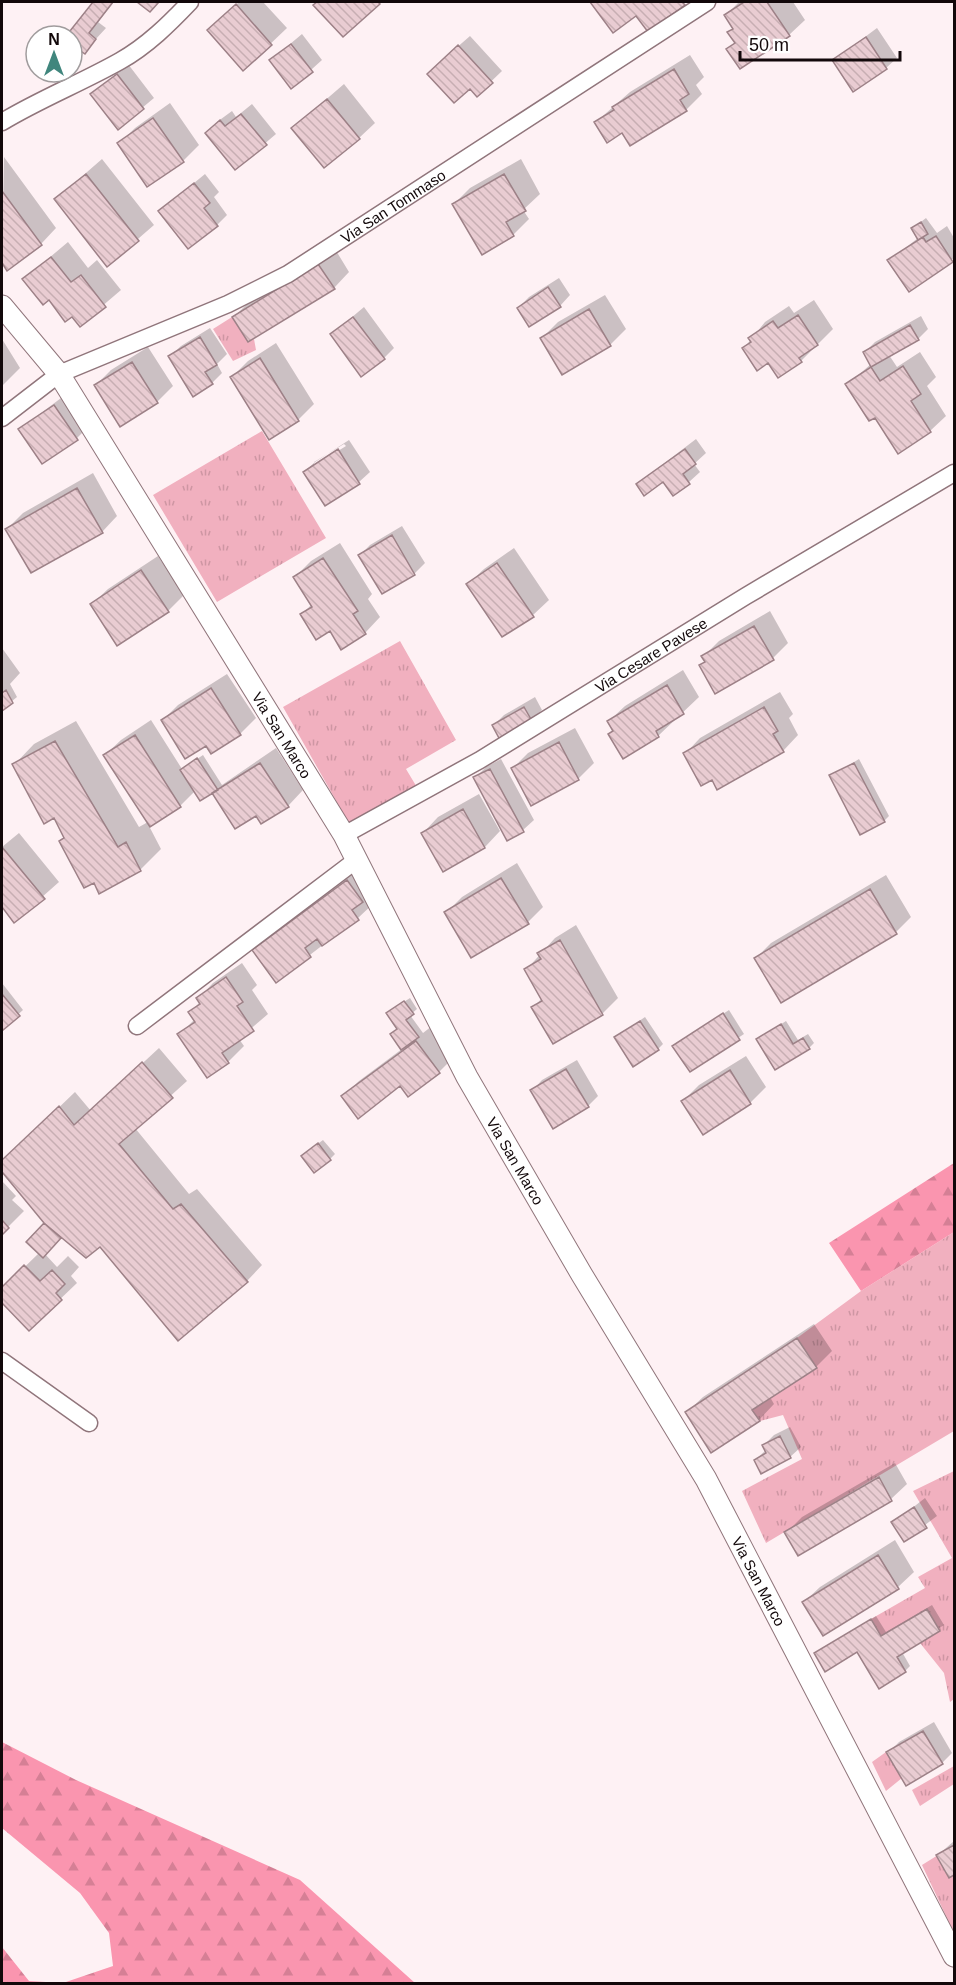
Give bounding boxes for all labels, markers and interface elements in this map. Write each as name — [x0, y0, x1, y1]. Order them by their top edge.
north arrow — [24, 24, 84, 84]
scale bar — [740, 24, 900, 62]
text: N — [48, 31, 60, 48]
text: 50 m — [749, 35, 789, 55]
street label: Via San Tommaso — [337, 166, 448, 246]
street label: Via Cesare Pavese — [592, 614, 710, 696]
street label: Via San Marco — [249, 689, 315, 781]
street label: Via San Marco — [484, 1114, 548, 1207]
street label: Via San Marco — [729, 1534, 789, 1629]

